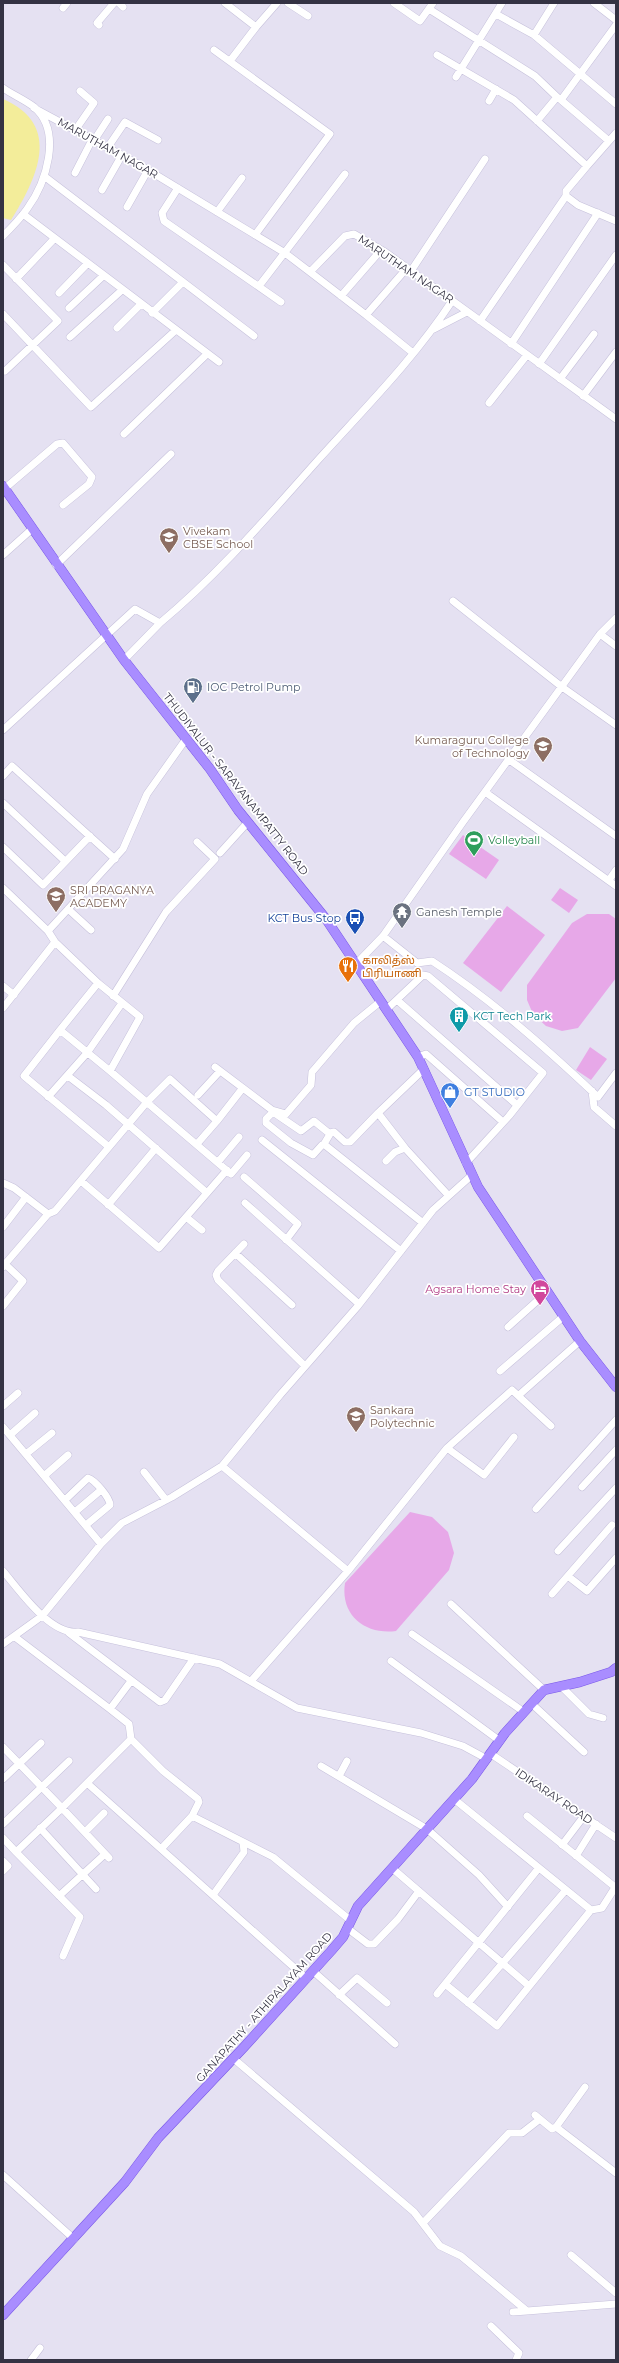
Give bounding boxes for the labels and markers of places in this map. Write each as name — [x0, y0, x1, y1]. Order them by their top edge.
place label: Vivekam CBSE School — [183, 524, 253, 551]
school or university icon: Vivekam CBSE School — [158, 526, 180, 554]
fuel station icon: IOC Petrol Pump — [182, 676, 204, 704]
place label: IOC Petrol Pump — [207, 680, 301, 694]
place label: Kumaraguru College of Technology — [415, 733, 529, 760]
school or university icon: Kumaraguru College of Technology — [532, 735, 554, 763]
sports icon: Volleyball — [463, 829, 485, 857]
place label: Volleyball — [488, 833, 540, 847]
place label: SRI PRAGANYA ACADEMY — [70, 883, 154, 910]
school or university icon: SRI PRAGANYA ACADEMY — [45, 885, 67, 913]
temple icon: Ganesh Temple — [391, 901, 413, 929]
place label: Ganesh Temple — [416, 905, 502, 919]
bus stop icon: KCT Bus Stop — [344, 907, 366, 935]
place label: KCT Bus Stop — [267, 911, 341, 925]
place label: காலித்ஸ் பிரியாணி — [362, 953, 422, 980]
restaurant icon: காலித்ஸ் பிரியாணி — [337, 955, 359, 983]
building icon: KCT Tech Park — [448, 1005, 470, 1033]
place label: KCT Tech Park — [473, 1009, 552, 1023]
shop icon: GT STUDIO — [439, 1081, 461, 1109]
place label: GT STUDIO — [464, 1085, 525, 1099]
hotel icon: Agsara Home Stay — [529, 1278, 551, 1306]
place label: Agsara Home Stay — [425, 1282, 526, 1296]
place label: Sankara Polytechnic — [370, 1403, 435, 1430]
school or university icon: Sankara Polytechnic — [345, 1405, 367, 1433]

